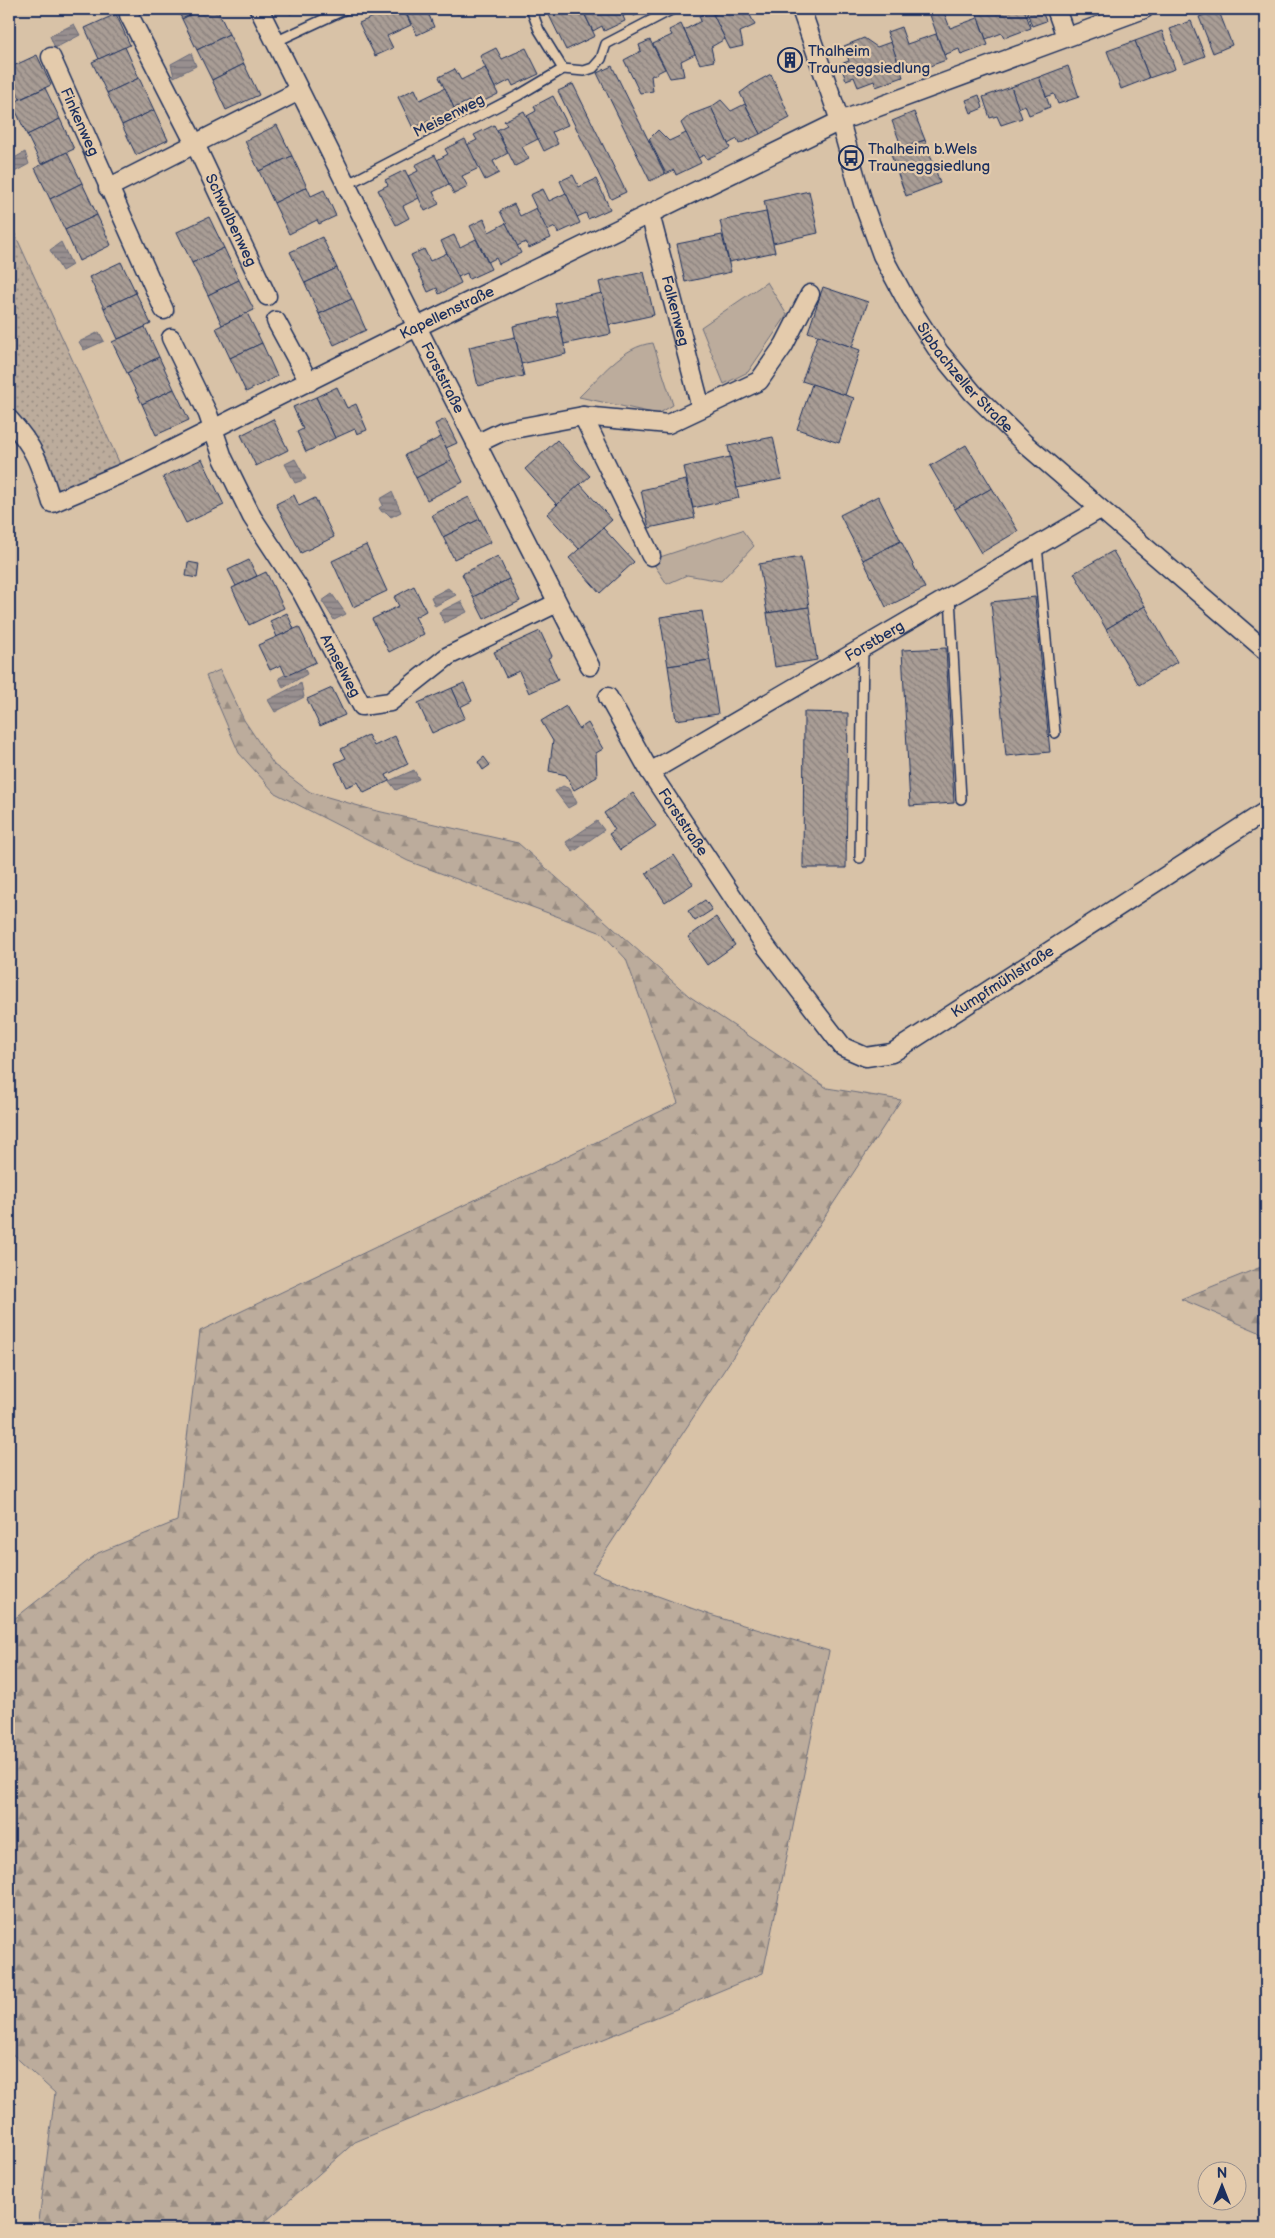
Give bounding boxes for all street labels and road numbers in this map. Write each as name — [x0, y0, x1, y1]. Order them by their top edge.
street label: Finkenweg — [56, 85, 103, 159]
street label: Meisenweg — [410, 90, 488, 142]
street label: Schwalbenweg — [201, 171, 261, 269]
street label: Falkenweg — [657, 273, 694, 348]
street label: Kapellenstraße — [397, 281, 497, 344]
street label: Sipbachzeller Straße — [913, 319, 1017, 437]
street label: Forststraße — [417, 339, 469, 417]
street label: Forstberg — [841, 616, 908, 666]
street label: Amselweg — [316, 631, 365, 701]
street label: Forststraße — [654, 785, 712, 860]
street label: Kumpfmühlstraße — [947, 941, 1058, 1022]

